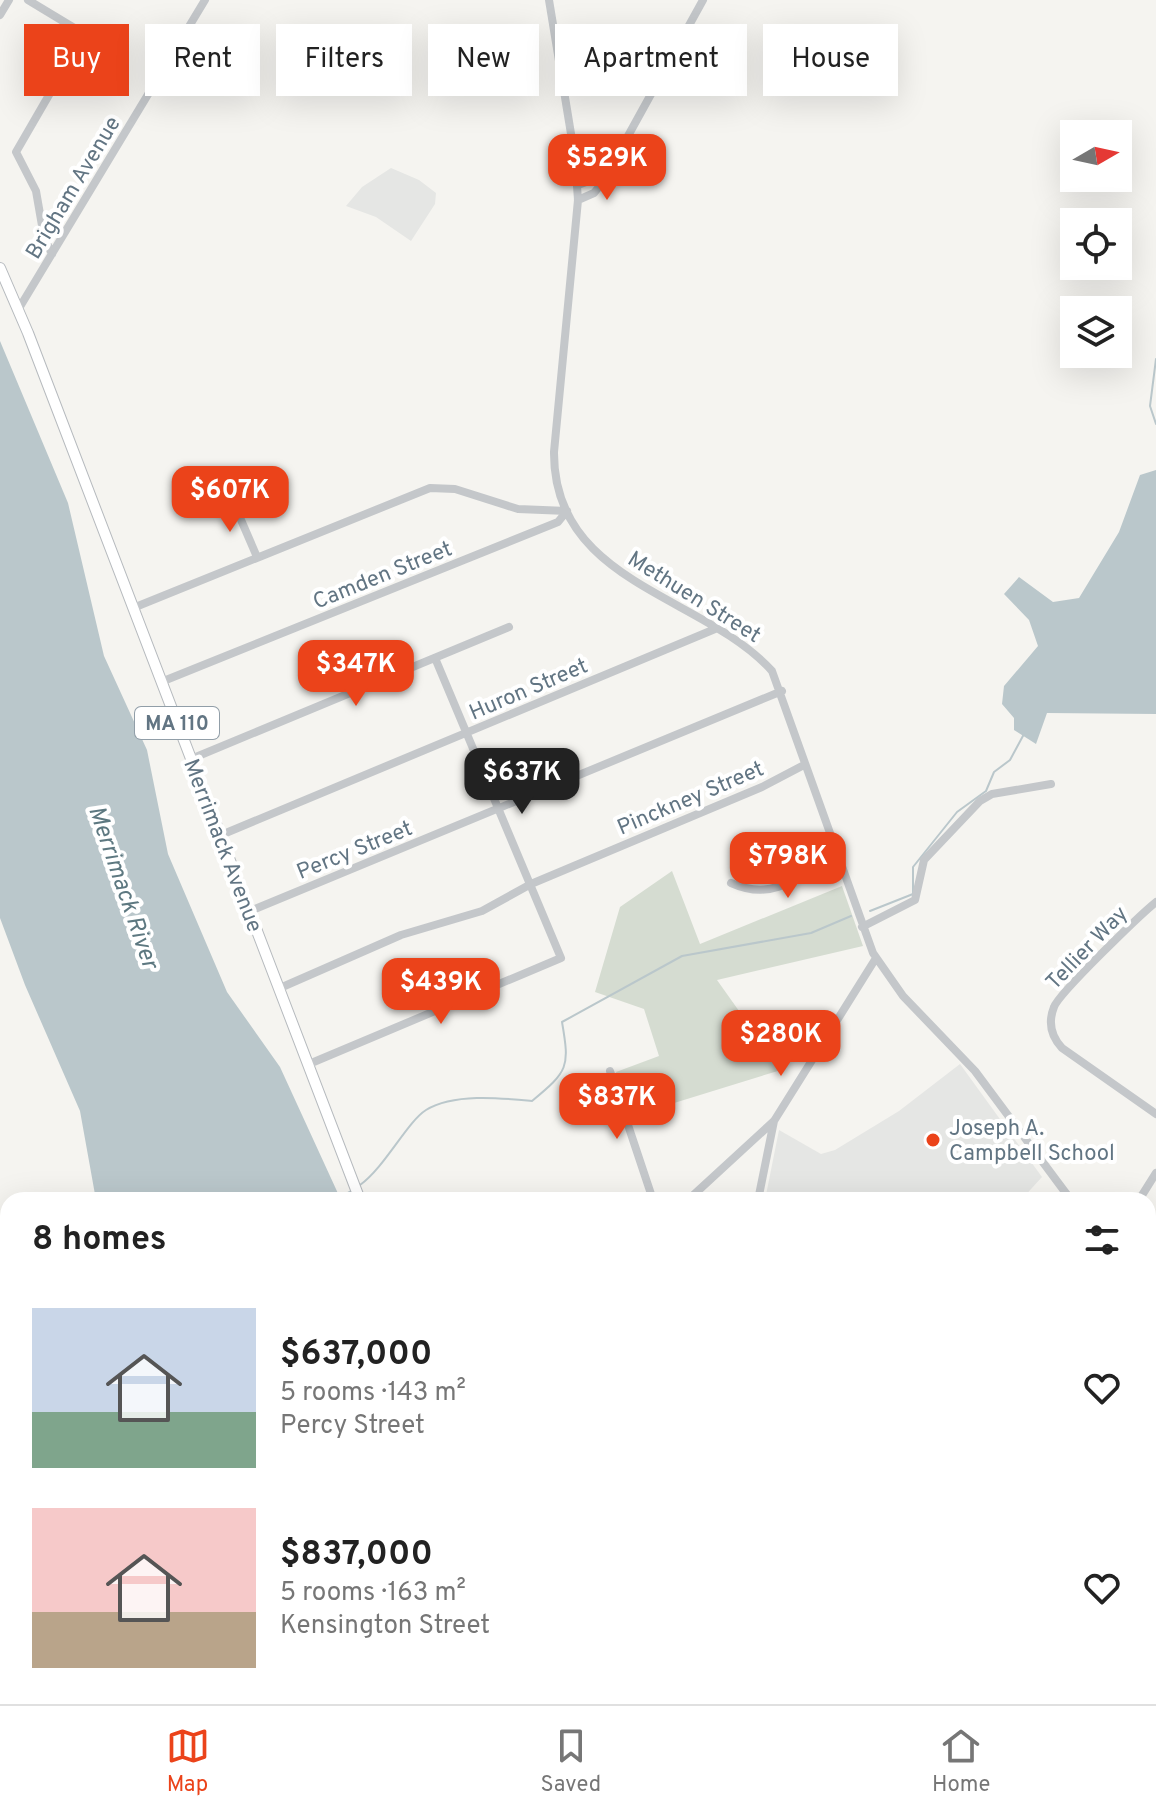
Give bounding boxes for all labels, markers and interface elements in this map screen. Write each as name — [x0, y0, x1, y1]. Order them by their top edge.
chip: Buy — [24, 24, 129, 96]
chip: Rent — [145, 24, 260, 96]
chip: Filters — [276, 24, 412, 96]
chip: New — [428, 24, 539, 96]
chip: Apartment — [555, 24, 747, 96]
chip: House — [763, 24, 898, 96]
street label: Brigham Avenue — [21, 112, 127, 265]
north arrow — [1060, 120, 1132, 192]
map controls — [1060, 120, 1132, 368]
pin: $529K — [551, 134, 663, 202]
text: $529K — [566, 143, 648, 176]
button: locate — [1060, 208, 1132, 280]
button: layers — [1060, 296, 1132, 368]
pin: $607K — [174, 466, 286, 534]
text: $607K — [190, 475, 270, 508]
street label: Camden Street — [309, 536, 456, 616]
street label: Methuen Street — [622, 546, 765, 650]
pin: $347K — [300, 640, 412, 708]
text: $347K — [316, 649, 396, 682]
street label: Huron Street — [466, 653, 592, 727]
road number: MA 110 — [135, 707, 219, 739]
pin: $637K — [466, 748, 578, 816]
street label: Merrimack Avenue — [176, 755, 267, 936]
street label: Pinckney Street — [614, 756, 768, 842]
text: $637K — [482, 757, 562, 790]
water label: Merrimack River — [80, 802, 165, 975]
street label: Percy Street — [293, 816, 417, 887]
pin: $798K — [732, 832, 844, 900]
text: $798K — [748, 841, 828, 874]
street label: Tellier Way — [1041, 901, 1134, 996]
pin: $439K — [385, 958, 497, 1026]
text: $439K — [400, 967, 482, 1000]
pin: $280K — [725, 1010, 837, 1078]
text: $280K — [739, 1019, 823, 1052]
pin: $837K — [561, 1073, 673, 1141]
text: $837K — [577, 1082, 657, 1115]
place label: Joseph A. Campbell School — [949, 1116, 1115, 1168]
marker: Joseph A. Campbell School — [924, 1131, 942, 1149]
icon: filters — [1080, 1218, 1124, 1262]
text: 8 homes — [32, 1219, 166, 1262]
text: $637,000 — [280, 1334, 432, 1377]
icon: home — [96, 1340, 192, 1436]
icon: heart — [1080, 1366, 1124, 1410]
text: 5 rooms · 143 m² — [280, 1377, 466, 1410]
text: Percy Street — [280, 1410, 425, 1443]
text: $837,000 — [280, 1534, 433, 1577]
icon: home — [96, 1540, 192, 1636]
icon: heart — [1080, 1566, 1124, 1610]
text: 5 rooms · 163 m² — [280, 1577, 466, 1610]
text: Kensington Street — [280, 1610, 490, 1643]
tab: Map — [166, 1724, 210, 1799]
tab: Saved — [541, 1724, 601, 1799]
tab: Home — [932, 1724, 990, 1799]

